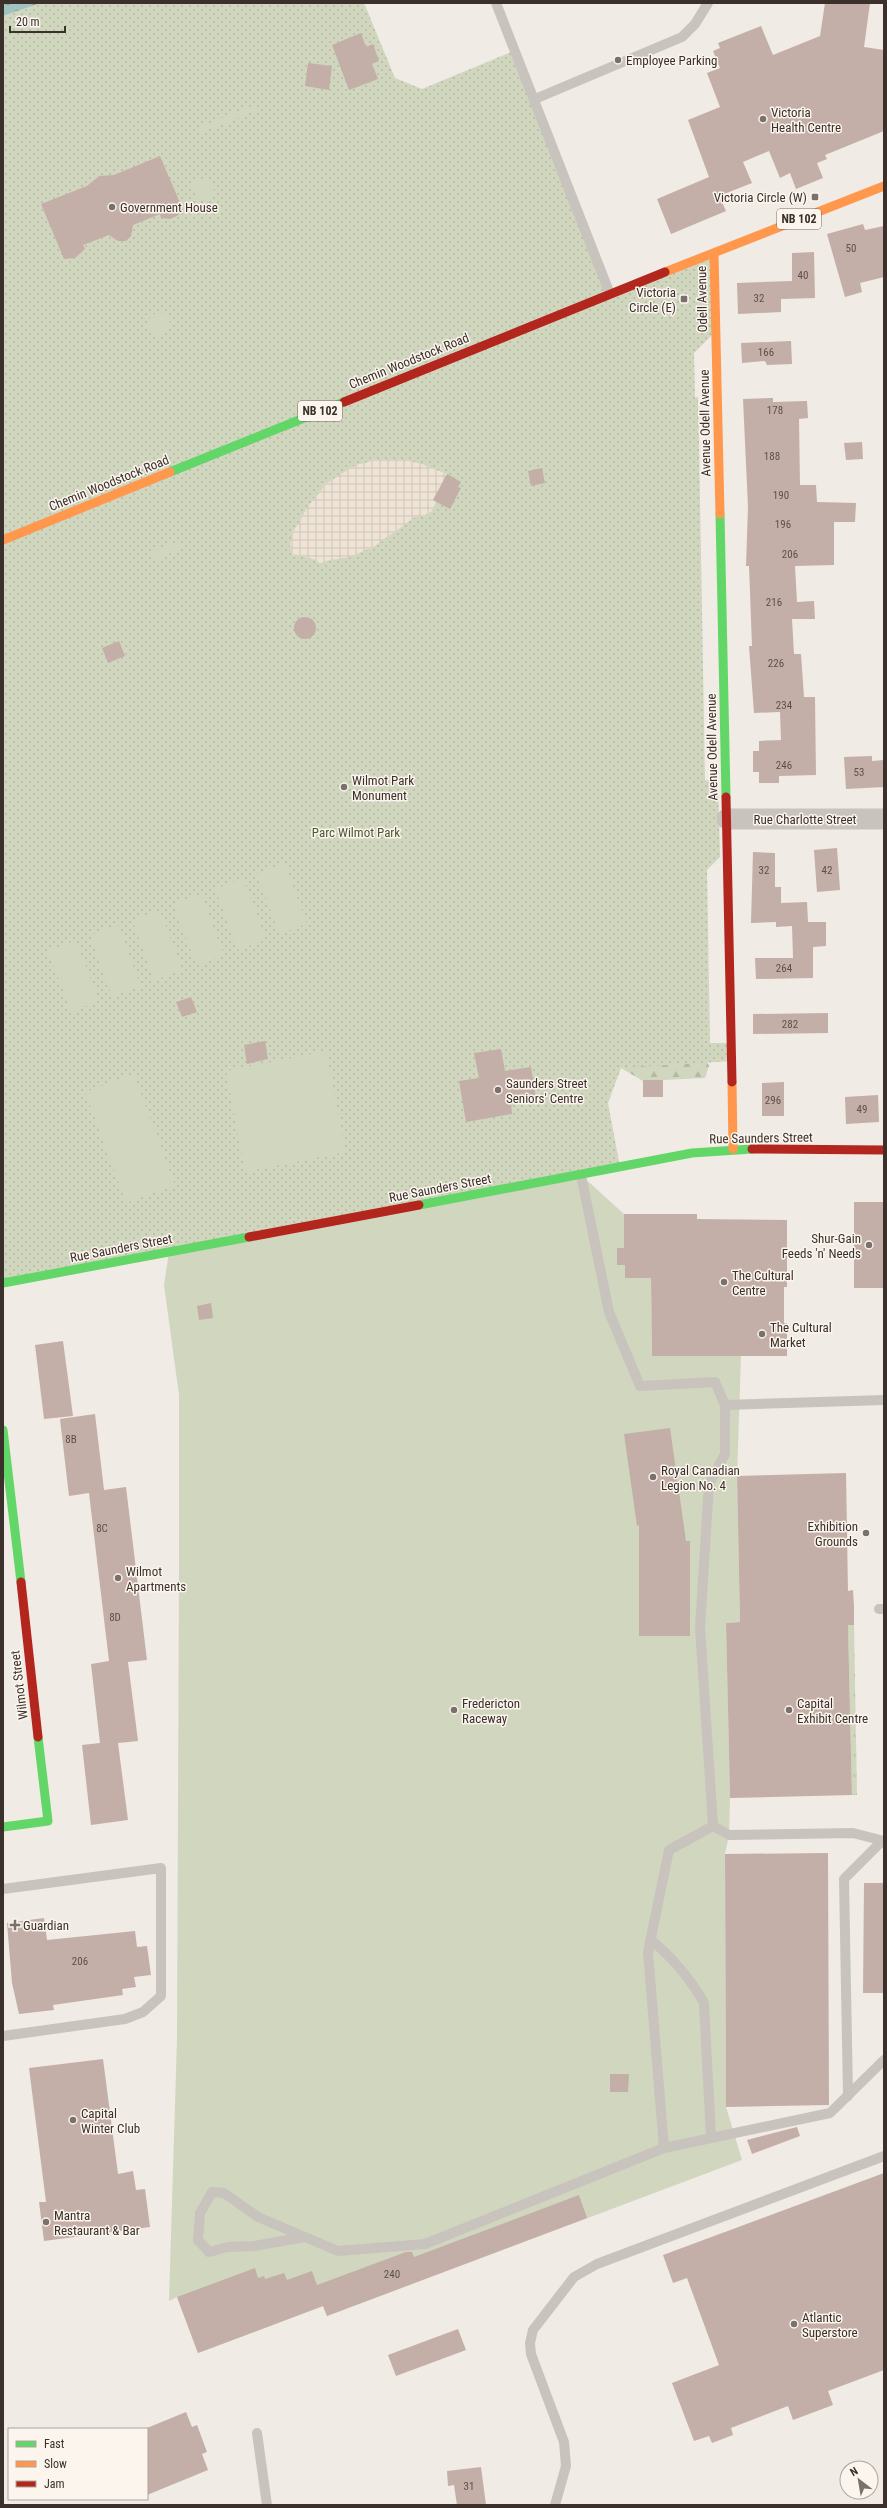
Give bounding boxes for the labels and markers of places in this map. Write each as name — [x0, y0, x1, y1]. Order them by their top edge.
place label: Employee Parking — [626, 53, 717, 68]
marker: Employee Parking — [613, 55, 623, 65]
place label: Victoria Health Centre — [771, 105, 841, 135]
marker: Victoria Health Centre — [758, 114, 768, 124]
place label: Victoria Circle (W) — [714, 190, 807, 205]
marker: Victoria Circle (W) — [810, 192, 820, 202]
place label: Government House — [120, 200, 218, 215]
marker: Government House — [107, 202, 117, 212]
place label: Victoria Circle (E) — [629, 285, 676, 315]
marker: Victoria Circle (E) — [679, 294, 689, 304]
place label: Wilmot Park Monument — [352, 773, 414, 803]
marker: Wilmot Park Monument — [339, 782, 349, 792]
place label: Saunders Street Seniors' Centre — [506, 1076, 588, 1106]
marker: Saunders Street Seniors' Centre — [493, 1085, 503, 1095]
place label: Shur-Gain Feeds 'n' Needs — [782, 1231, 861, 1261]
marker: Shur-Gain Feeds 'n' Needs — [864, 1240, 874, 1250]
place label: The Cultural Centre — [732, 1268, 794, 1298]
marker: The Cultural Centre — [719, 1277, 729, 1287]
place label: The Cultural Market — [770, 1320, 832, 1350]
marker: The Cultural Market — [757, 1329, 767, 1339]
place label: Royal Canadian Legion No. 4 — [661, 1463, 740, 1493]
marker: Royal Canadian Legion No. 4 — [648, 1472, 658, 1482]
place label: Exhibition Grounds — [808, 1519, 858, 1549]
marker: Exhibition Grounds — [861, 1528, 871, 1538]
place label: Wilmot Apartments — [126, 1564, 186, 1594]
marker: Wilmot Apartments — [113, 1573, 123, 1583]
place label: Fredericton Raceway — [462, 1696, 520, 1726]
place label: Capital Exhibit Centre — [797, 1696, 868, 1726]
marker: Fredericton Raceway — [449, 1705, 459, 1715]
marker: Capital Exhibit Centre — [784, 1705, 794, 1715]
place label: Guardian — [23, 1918, 69, 1933]
marker: Guardian — [10, 1920, 20, 1930]
place label: Capital Winter Club — [81, 2106, 140, 2136]
marker: Capital Winter Club — [68, 2115, 78, 2125]
place label: Mantra Restaurant & Bar — [54, 2208, 140, 2238]
marker: Mantra Restaurant & Bar — [41, 2217, 51, 2227]
place label: Atlantic Superstore — [802, 2310, 858, 2340]
marker: Atlantic Superstore — [789, 2319, 799, 2329]

